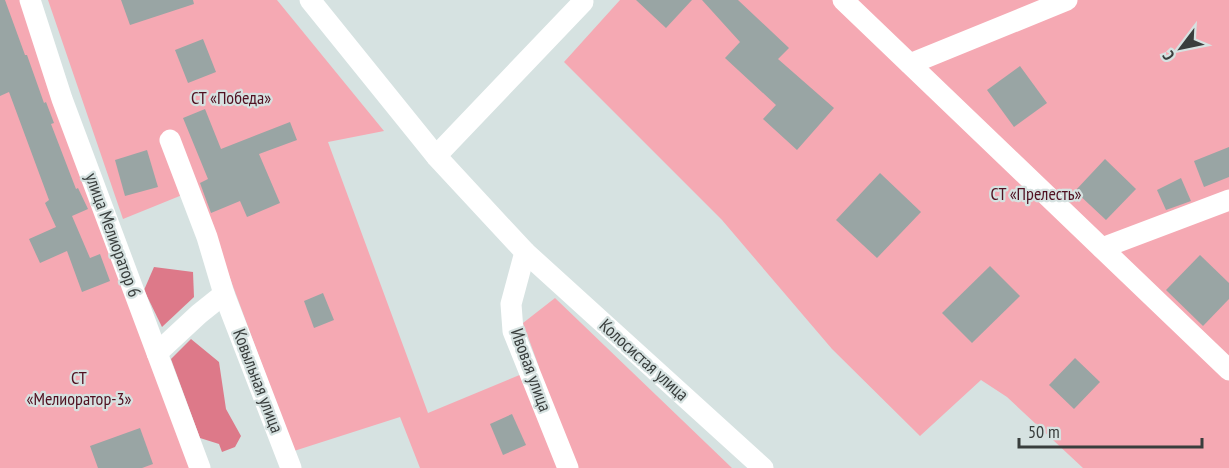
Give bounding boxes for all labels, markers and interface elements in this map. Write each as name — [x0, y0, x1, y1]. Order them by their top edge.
north arrow — [1151, 18, 1211, 78]
text: С — [1157, 47, 1179, 64]
park label: СТ «Победа» — [191, 86, 271, 109]
street label: улица Мелиоратор 6 — [80, 170, 147, 300]
park label: СТ «Прелесть» — [991, 182, 1081, 205]
street label: Колосистая улица — [595, 314, 694, 406]
street label: Ивовая улица — [506, 325, 557, 415]
street label: Ковыльная улица — [228, 326, 289, 436]
park label: СТ «Мелиоратор-3» — [26, 366, 132, 410]
scale bar — [1019, 411, 1202, 449]
text: 50 m — [1028, 420, 1060, 443]

